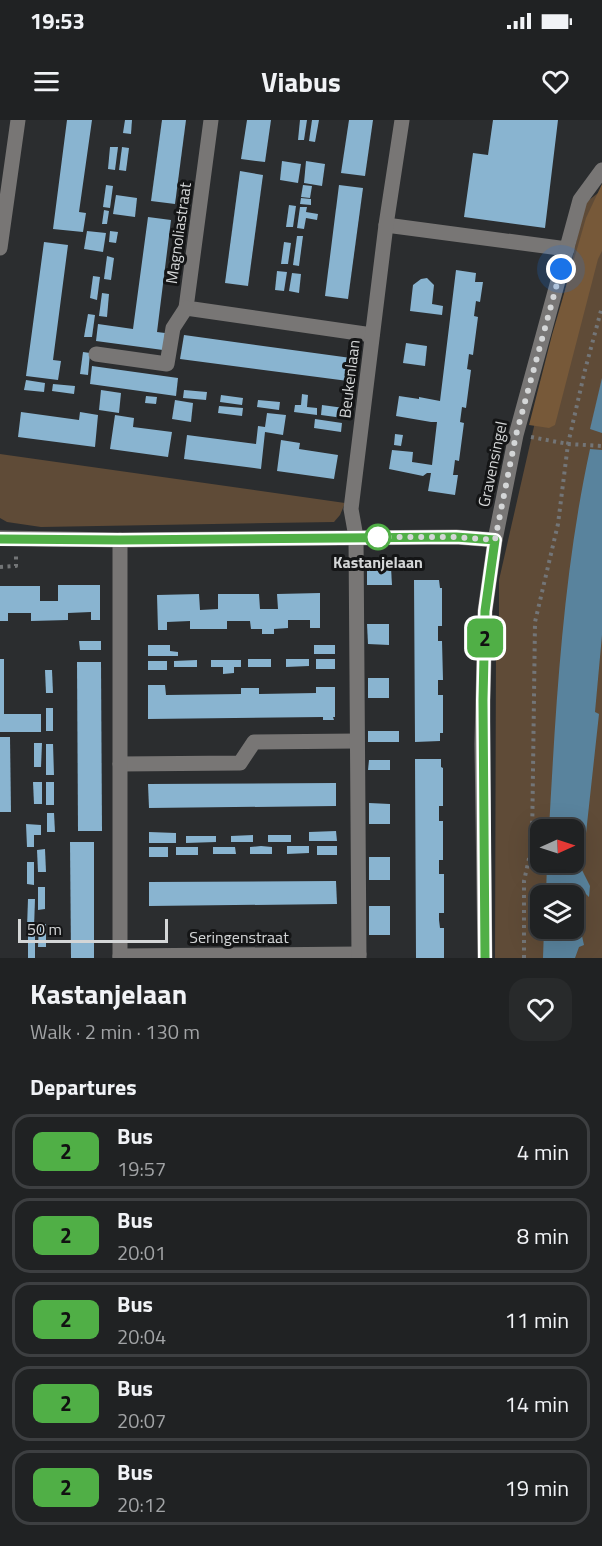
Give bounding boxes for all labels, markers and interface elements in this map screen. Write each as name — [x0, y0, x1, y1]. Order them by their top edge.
text: 19:53 — [30, 4, 85, 38]
text: Viabus — [261, 61, 341, 102]
icon: menu — [30, 65, 63, 98]
icon: heart — [539, 65, 572, 98]
street label: Magnoliastraat — [159, 180, 197, 285]
your location — [546, 254, 576, 284]
street label: Beukenlaan — [332, 338, 366, 420]
street label: Gravensingel — [471, 419, 513, 509]
marker: Kastanjelaan — [365, 524, 391, 550]
place label: Kastanjelaan — [333, 550, 423, 574]
line badge: 2 — [466, 618, 504, 658]
text: 2 — [479, 622, 491, 654]
north arrow — [530, 819, 584, 873]
map controls — [530, 819, 584, 939]
button: layers — [530, 885, 584, 939]
scale bar — [18, 916, 168, 944]
text: 50 m — [27, 917, 62, 941]
street label: Seringenstraat — [189, 925, 289, 949]
text: Kastanjelaan — [30, 972, 187, 1015]
button: heart — [509, 978, 572, 1041]
text: Walk · 2 min · 130 m — [30, 1016, 200, 1047]
text: Departures — [30, 1070, 137, 1104]
text: Bus — [117, 1119, 153, 1153]
text: 2 — [60, 1135, 72, 1167]
text: 4 min — [517, 1135, 569, 1169]
text: 19:57 — [117, 1153, 166, 1184]
text: Bus — [117, 1203, 153, 1237]
text: 2 — [60, 1219, 72, 1251]
text: 8 min — [517, 1219, 569, 1253]
text: 20:01 — [117, 1237, 166, 1268]
text: Bus — [117, 1287, 153, 1321]
text: 2 — [60, 1303, 72, 1335]
text: 11 min — [504, 1303, 569, 1337]
text: 20:04 — [117, 1321, 166, 1352]
text: Bus — [117, 1371, 153, 1405]
text: 2 — [60, 1387, 72, 1419]
text: 14 min — [504, 1387, 569, 1421]
text: 20:07 — [117, 1405, 166, 1436]
text: Bus — [117, 1455, 153, 1489]
text: 2 — [60, 1471, 72, 1503]
text: 19 min — [504, 1471, 569, 1505]
text: 20:12 — [117, 1489, 166, 1520]

